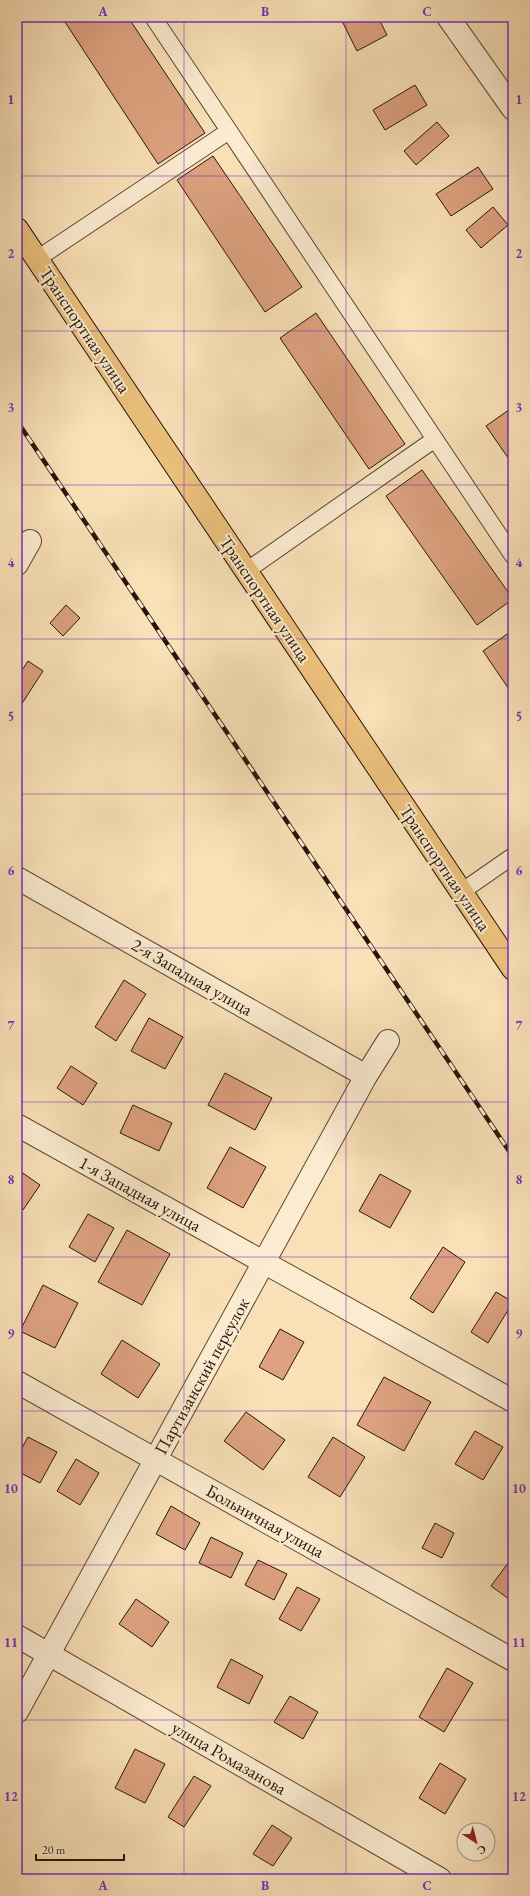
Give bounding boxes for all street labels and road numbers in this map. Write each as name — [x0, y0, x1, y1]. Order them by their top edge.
street label: Транспортная улица — [35, 262, 137, 398]
street label: Транспортная улица — [215, 531, 317, 667]
street label: Транспортная улица — [395, 800, 497, 936]
street label: 2-я Западная улица — [128, 933, 258, 1021]
street label: 1-я Западная улица — [75, 1150, 206, 1237]
street label: Партизанский переулок — [149, 1293, 254, 1458]
street label: Больничная улица — [202, 1479, 329, 1563]
street label: улица Ромазанова — [168, 1715, 291, 1800]

